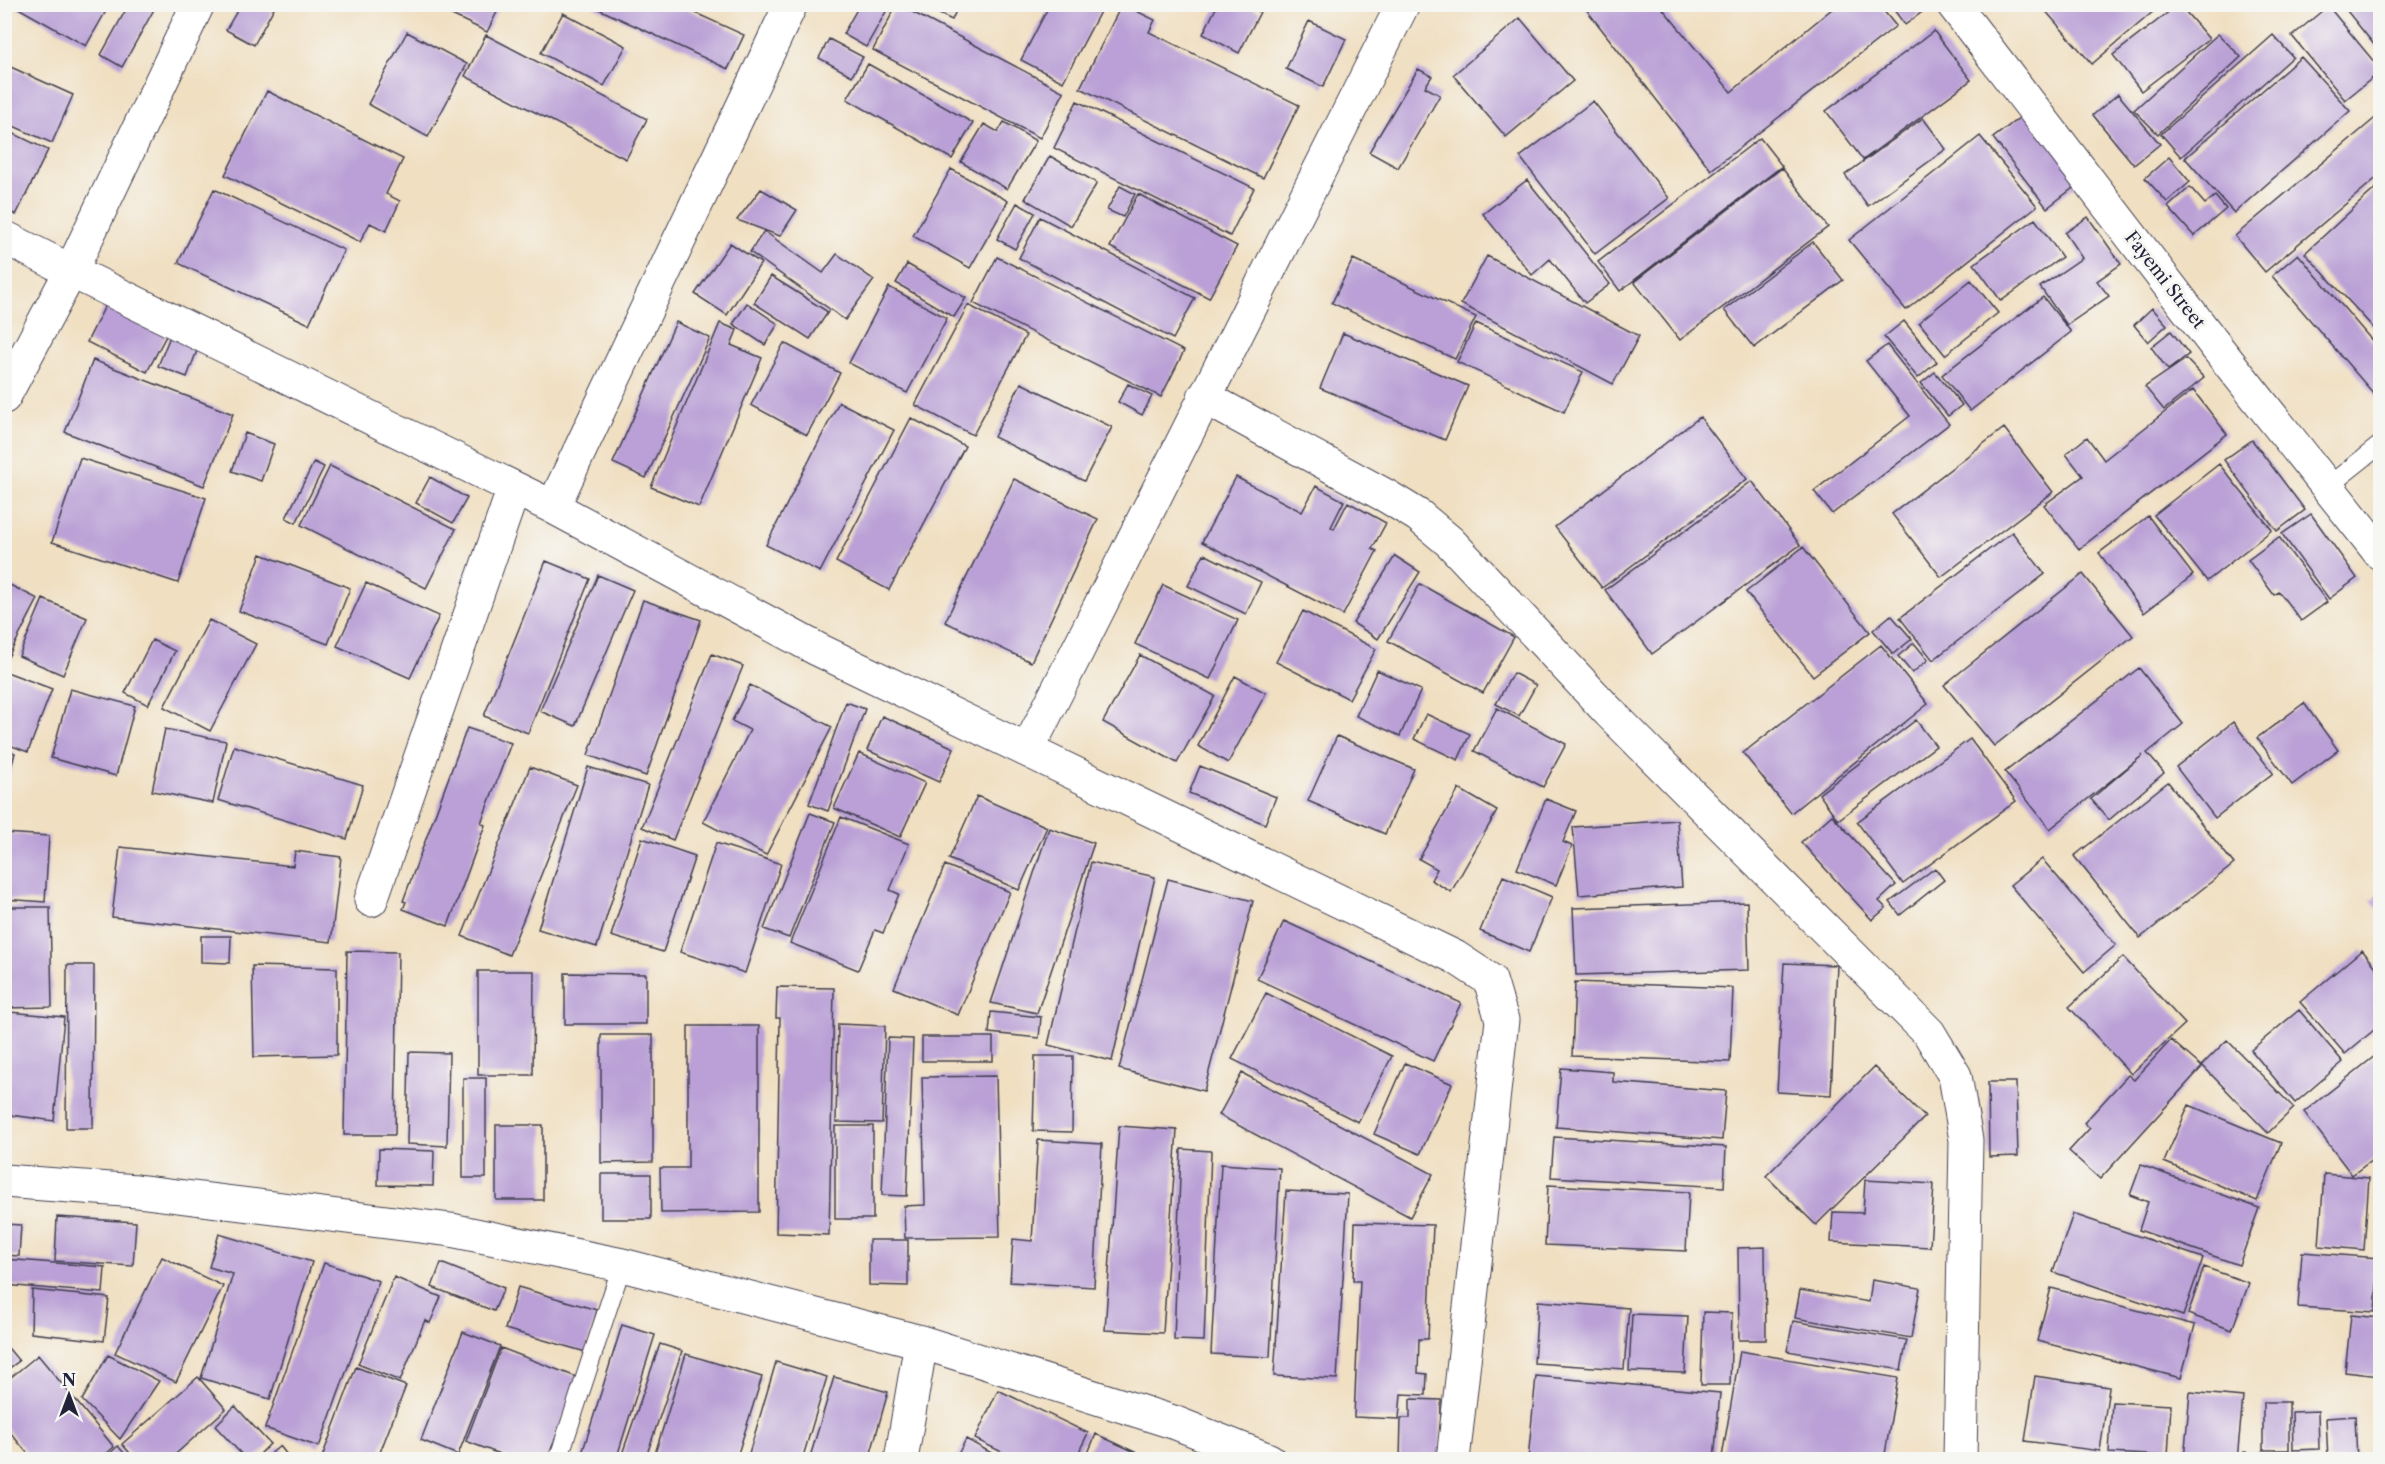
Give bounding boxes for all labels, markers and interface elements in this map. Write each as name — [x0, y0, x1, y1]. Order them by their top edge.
street label: Fayemi Street — [2120, 227, 2210, 334]
north arrow — [39, 1365, 99, 1425]
text: N — [62, 1370, 76, 1390]

